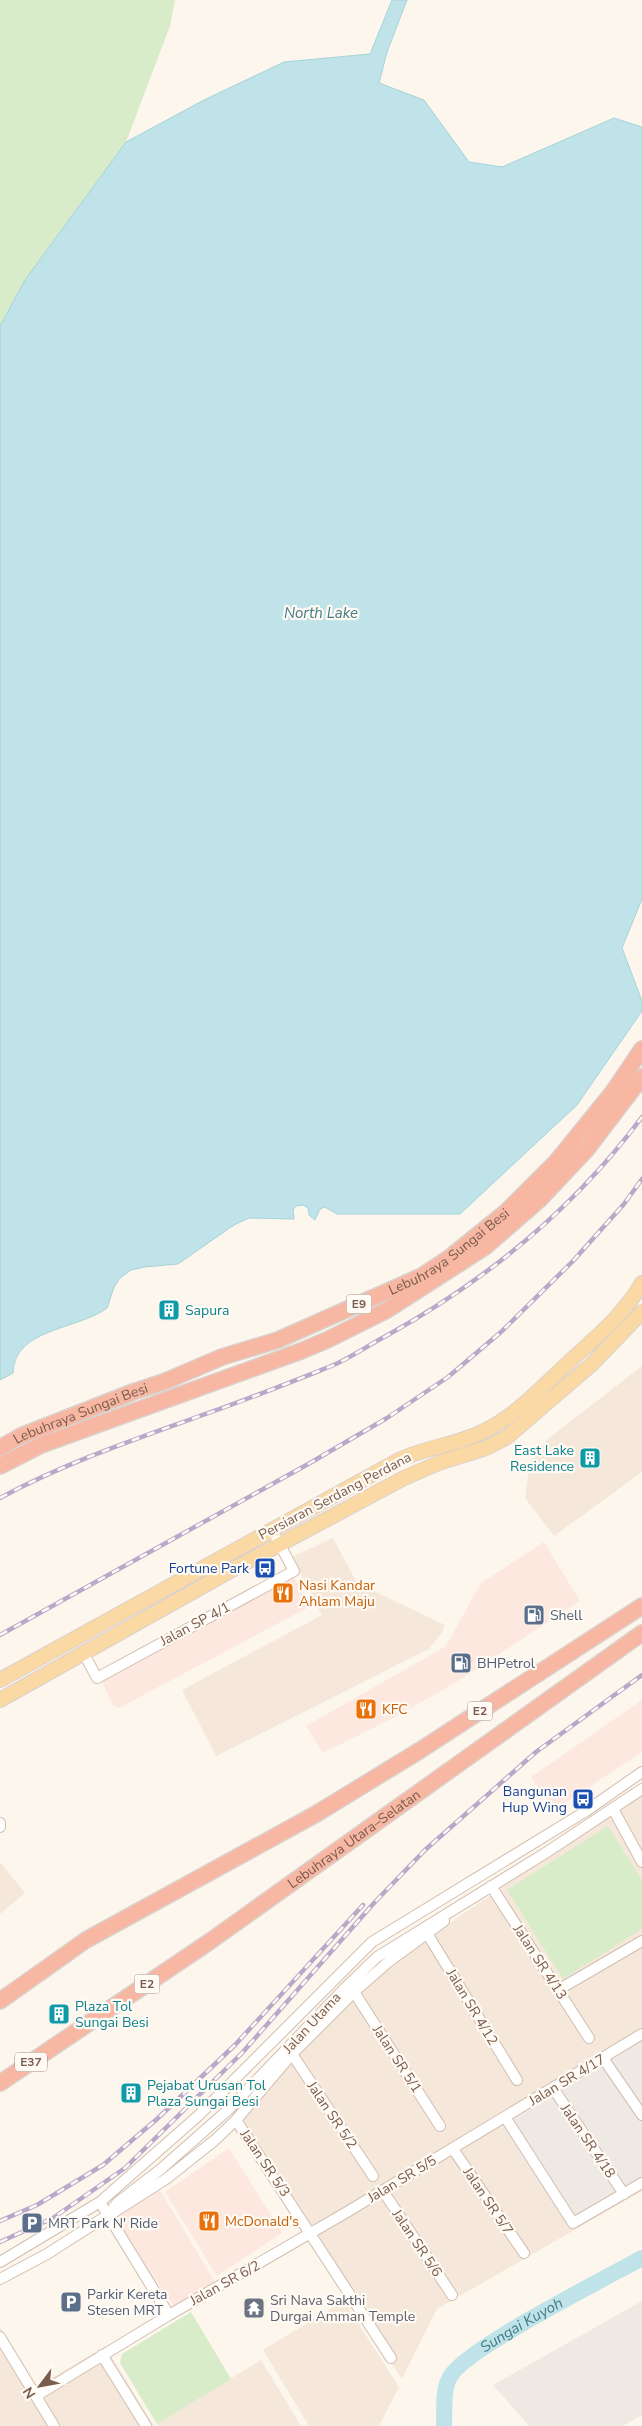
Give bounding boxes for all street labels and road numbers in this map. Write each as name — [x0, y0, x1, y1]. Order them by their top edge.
street label: Lebuhraya Sungai Besi — [385, 1204, 513, 1299]
road number: E9 — [346, 1295, 372, 1314]
street label: Lebuhraya Sungai Besi — [10, 1378, 150, 1448]
street label: Persiaran Serdang Perdana — [255, 1448, 415, 1544]
street label: Jalan SP 4/1 — [156, 1598, 233, 1651]
road number: E2 — [468, 1702, 492, 1720]
street label: Lebuhraya Utara–Selatan — [284, 1785, 424, 1893]
street label: Jalan SR 4/13 — [508, 1920, 571, 2003]
street label: Jalan SR 4/12 — [441, 1964, 502, 2049]
road number: E2 — [134, 1975, 160, 1994]
street label: Jalan Utama — [278, 1988, 345, 2058]
street label: Jalan SR 5/1 — [367, 2021, 426, 2097]
street label: Jalan SR 4/17 — [524, 2050, 609, 2111]
road number: E37 — [15, 2052, 47, 2072]
street label: Jalan SR 5/2 — [302, 2077, 362, 2152]
street label: Jalan SR 4/18 — [556, 2099, 620, 2182]
street label: Jalan SR 5/3 — [235, 2125, 295, 2200]
street label: Jalan SR 5/5 — [363, 2151, 440, 2208]
street label: Jalan SR 5/7 — [458, 2163, 518, 2238]
street label: Jalan SR 5/6 — [387, 2205, 447, 2280]
street label: Jalan SR 6/2 — [186, 2256, 263, 2311]

